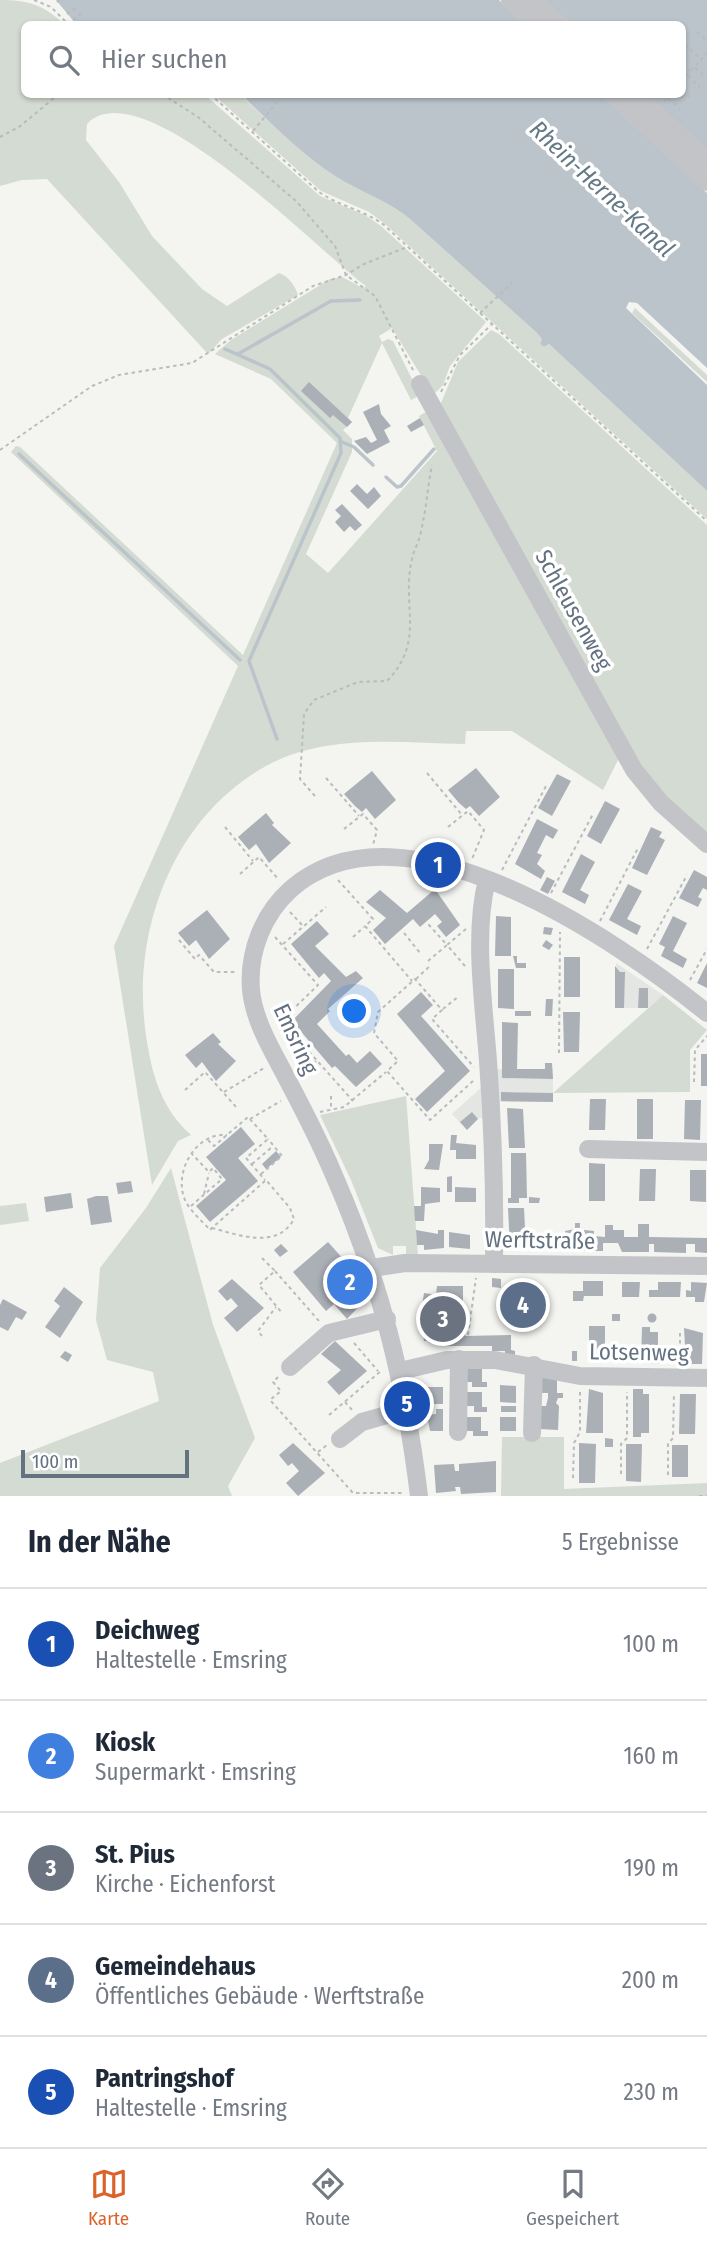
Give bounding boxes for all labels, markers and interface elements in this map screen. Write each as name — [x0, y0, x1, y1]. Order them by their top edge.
search box — [21, 21, 686, 98]
icon: search — [45, 41, 83, 79]
text: Hier suchen — [101, 44, 227, 75]
water label: Rhein-Herne-Kanal — [524, 115, 680, 263]
street label: Schleusenweg — [529, 545, 619, 675]
pin: 1 — [415, 839, 461, 891]
your location — [337, 994, 371, 1028]
street label: Emsring — [267, 999, 325, 1079]
street label: Werftstraße — [484, 1225, 596, 1255]
pin: 2 — [327, 1256, 373, 1308]
pin: 4 — [500, 1279, 546, 1331]
pin: 3 — [420, 1293, 466, 1345]
street label: Lotsenweg — [589, 1337, 689, 1367]
pin: 5 — [384, 1378, 430, 1430]
scale bar — [21, 1447, 189, 1479]
text: 100 m — [32, 1450, 78, 1473]
text: In der Nähe — [28, 1524, 171, 1560]
text: 5 Ergebnisse — [562, 1528, 679, 1556]
text: Deichweg — [95, 1615, 199, 1646]
text: 1 — [46, 1630, 56, 1658]
text: 100 m — [623, 1630, 679, 1658]
text: Haltestelle · Emsring — [95, 1646, 287, 1674]
text: Kiosk — [95, 1727, 155, 1758]
text: 2 — [46, 1742, 56, 1770]
text: 160 m — [624, 1742, 679, 1770]
text: Supermarkt · Emsring — [95, 1758, 296, 1786]
text: St. Pius — [95, 1839, 175, 1870]
text: 3 — [46, 1854, 56, 1882]
text: 190 m — [624, 1854, 679, 1882]
text: Kirche · Eichenforst — [95, 1870, 275, 1898]
text: Gemeindehaus — [95, 1951, 256, 1982]
text: 4 — [45, 1966, 57, 1994]
text: 200 m — [622, 1966, 679, 1994]
text: Öffentliches Gebäude · Werftstraße — [95, 1982, 424, 2010]
text: Pantringshof — [95, 2063, 234, 2094]
text: 5 — [45, 2078, 57, 2106]
text: 230 m — [623, 2078, 679, 2106]
text: Haltestelle · Emsring — [95, 2094, 287, 2122]
tab: Karte — [88, 2165, 129, 2230]
tab: Route — [305, 2165, 350, 2230]
tab: Gespeichert — [526, 2165, 619, 2230]

